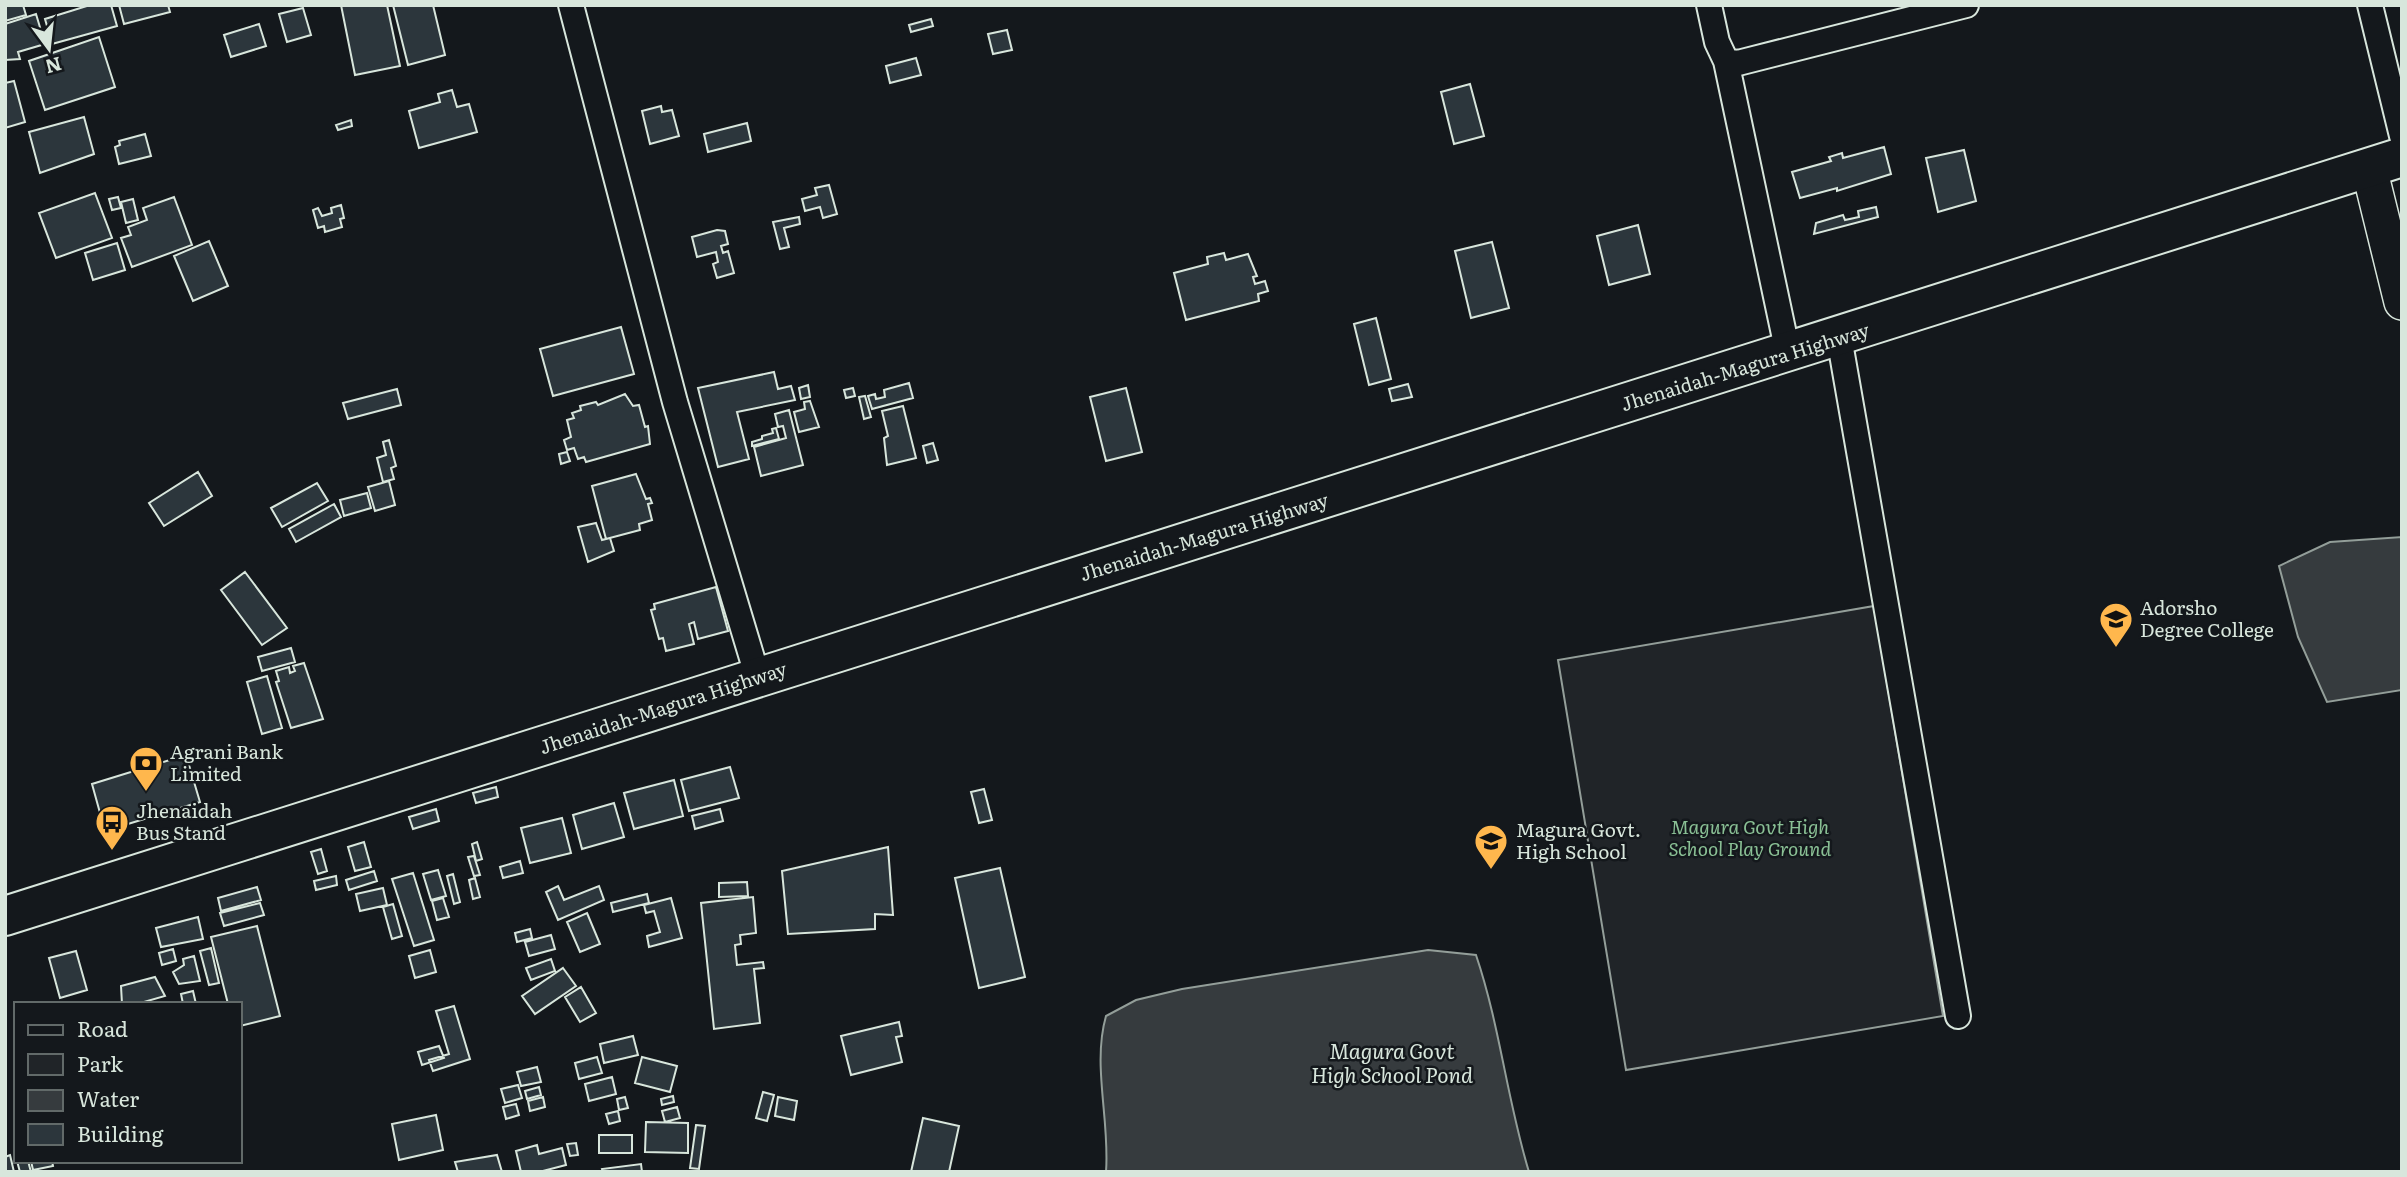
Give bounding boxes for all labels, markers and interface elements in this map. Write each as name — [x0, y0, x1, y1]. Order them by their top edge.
north arrow — [14, 14, 84, 84]
text: N — [42, 51, 65, 82]
street label: Jhenaidah-Magura Highway — [1617, 315, 1872, 417]
street label: Jhenaidah-Magura Highway — [1076, 485, 1331, 587]
place label: Adorsho Degree College — [2140, 593, 2274, 643]
school or university icon: Adorsho Degree College — [2097, 600, 2135, 649]
street label: Jhenaidah-Magura Highway — [535, 654, 790, 760]
place label: Agrani Bank Limited — [170, 737, 283, 787]
bank icon: Agrani Bank Limited — [127, 744, 165, 793]
place label: Jhenaidah Bus Stand — [136, 796, 232, 846]
bus stop icon: Jhenaidah Bus Stand — [93, 803, 131, 852]
park label: Magura Govt High School Play Ground — [1669, 812, 1832, 862]
place label: Magura Govt. High School — [1516, 815, 1641, 865]
school or university icon: Magura Govt. High School — [1472, 822, 1510, 871]
legend — [14, 1002, 242, 1163]
text: Road — [77, 1012, 128, 1043]
water label: Magura Govt High School Pond — [1311, 1034, 1473, 1089]
text: Park — [77, 1047, 123, 1078]
text: Water — [77, 1082, 139, 1113]
text: Building — [77, 1117, 164, 1148]

